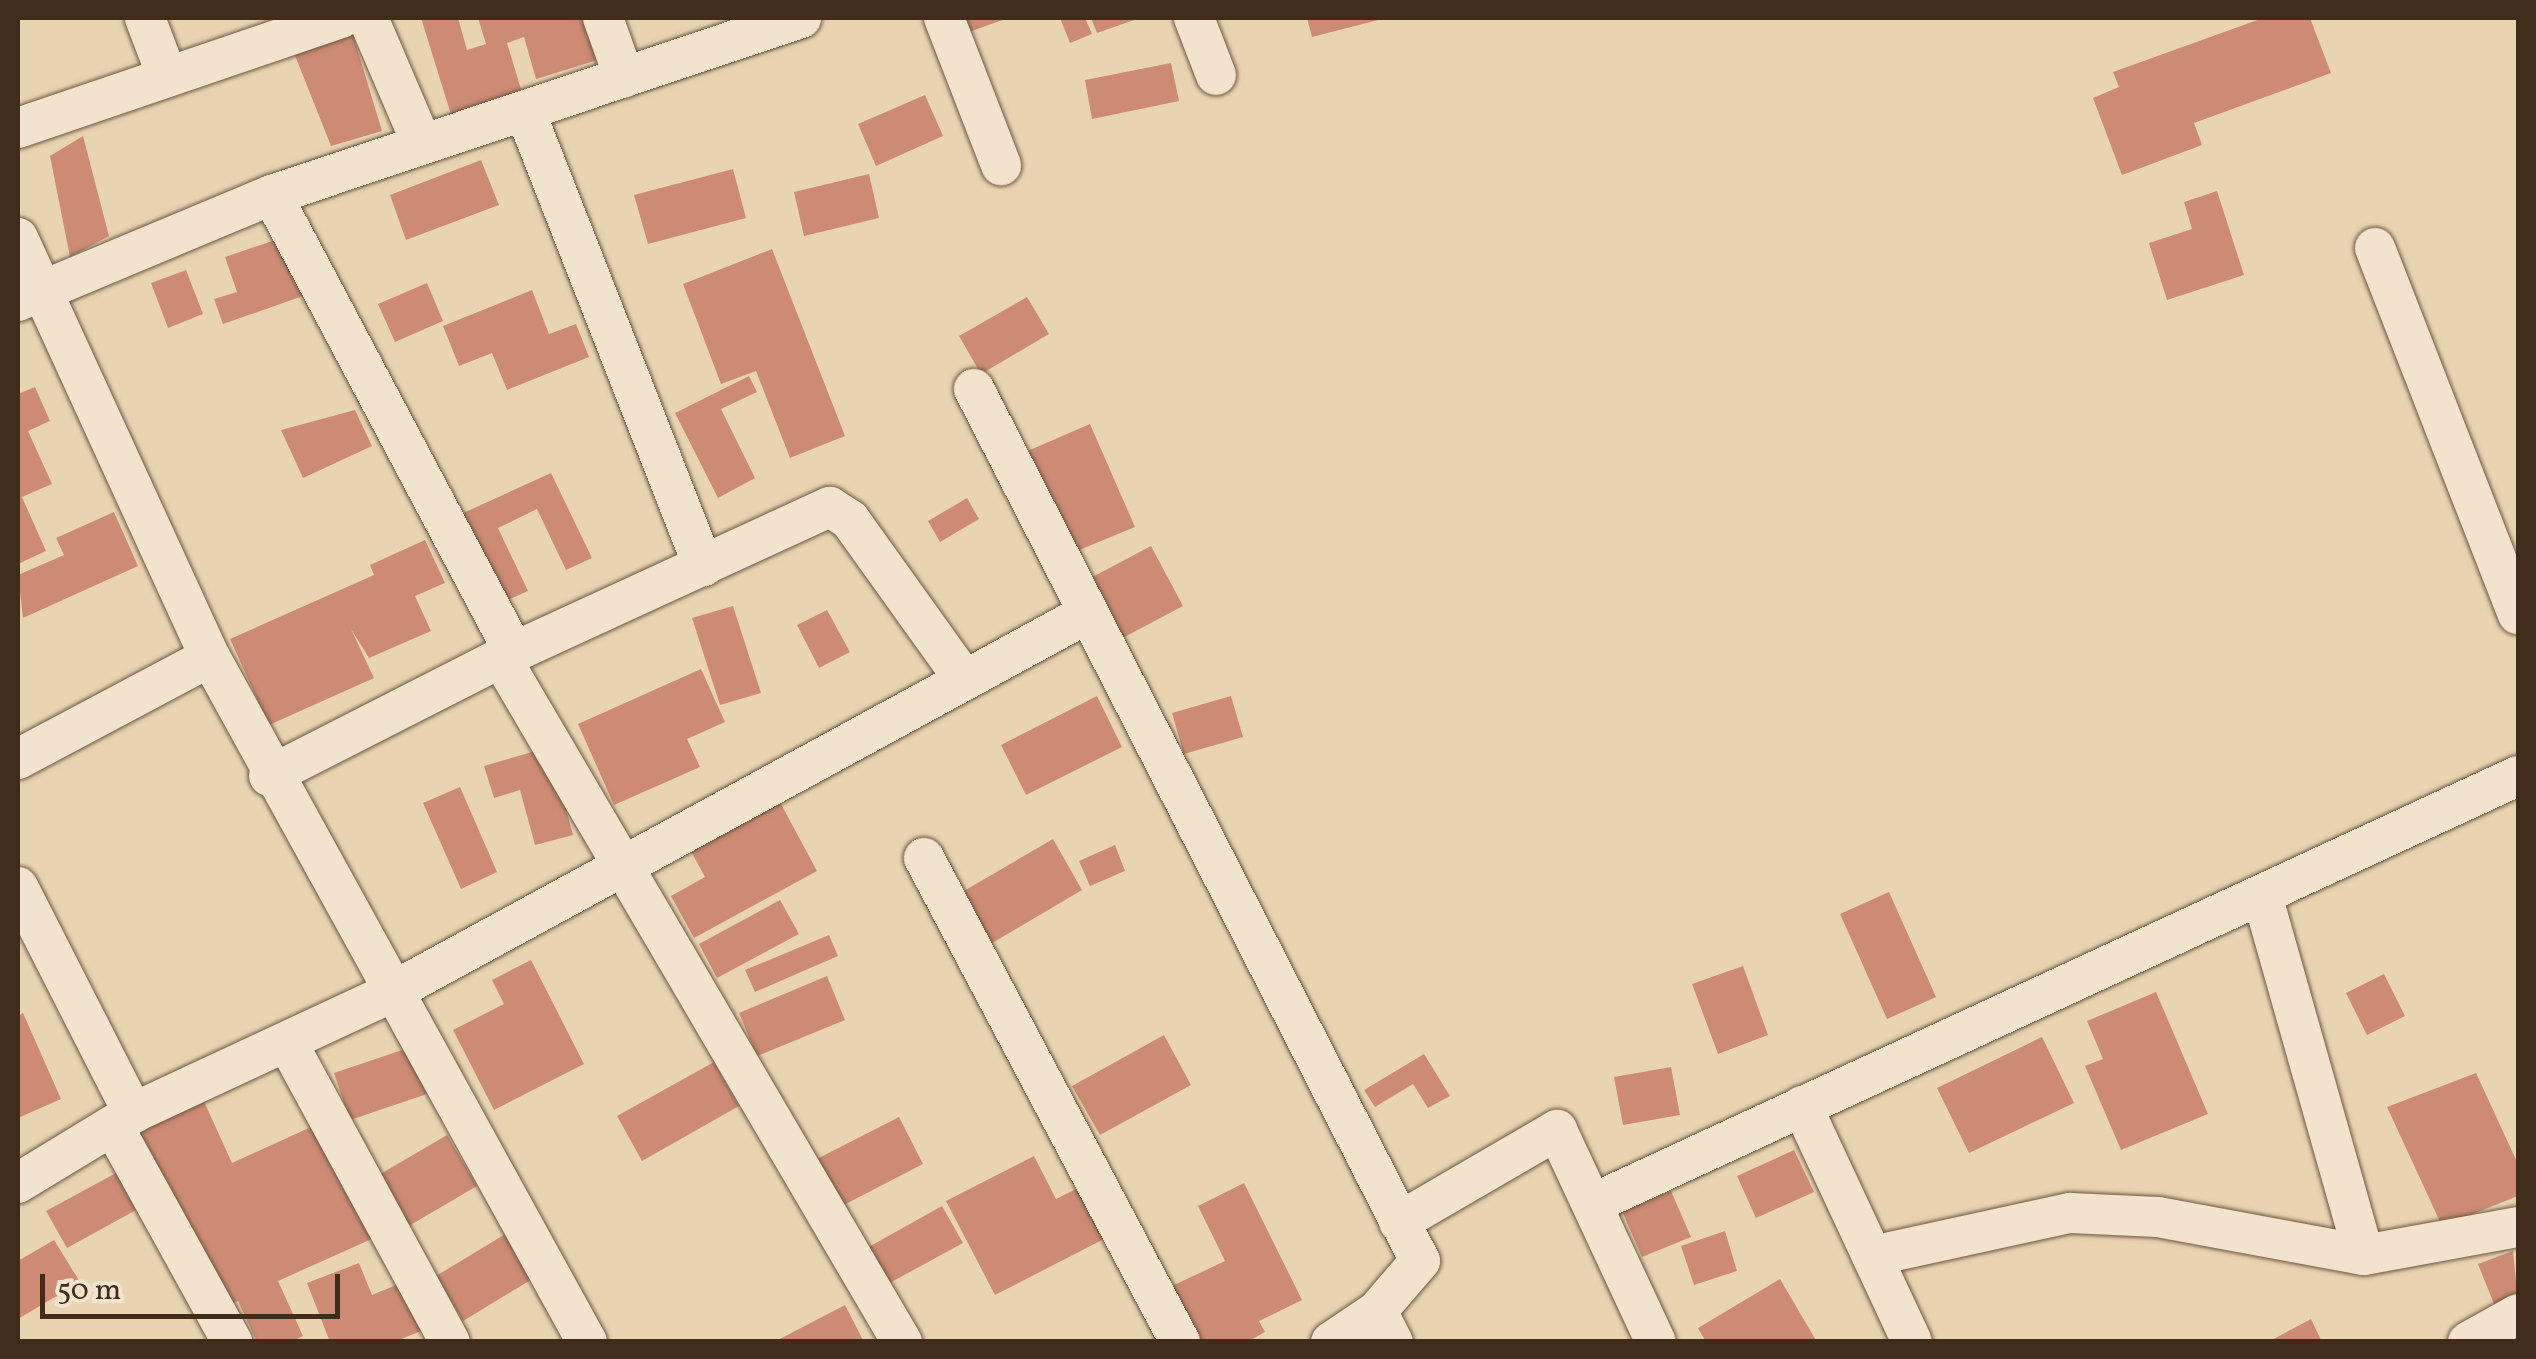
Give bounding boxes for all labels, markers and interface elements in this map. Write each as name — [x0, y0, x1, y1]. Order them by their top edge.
scale bar — [45, 1254, 345, 1316]
text: 50 m — [57, 1270, 121, 1312]

